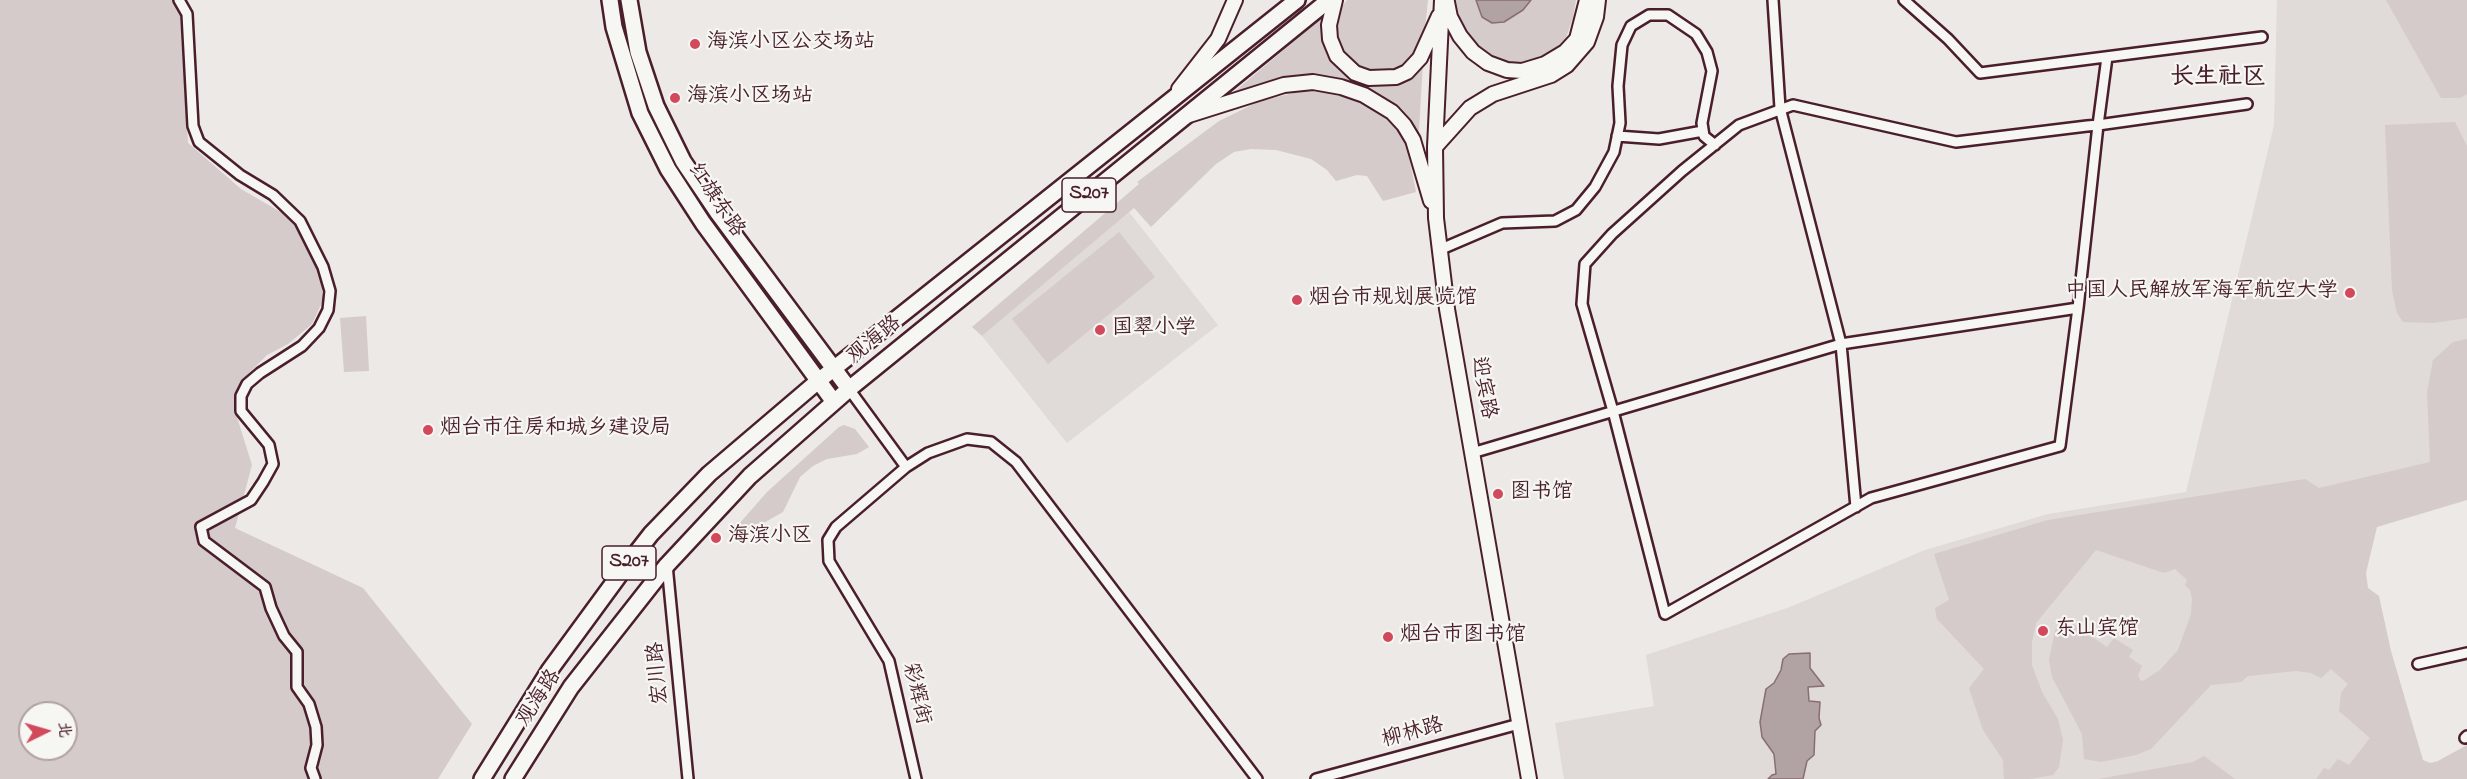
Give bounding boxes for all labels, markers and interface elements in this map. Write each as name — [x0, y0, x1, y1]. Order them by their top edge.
place label: 海滨小区公交场站 — [707, 31, 875, 57]
marker: 海滨小区公交场站 — [688, 37, 702, 51]
district label: 长生社区 — [2170, 65, 2266, 93]
place label: 海滨小区场站 — [687, 85, 813, 111]
marker: 海滨小区场站 — [668, 91, 682, 105]
street label: 红旗东路 — [681, 159, 749, 243]
road number: S207 — [1062, 178, 1116, 212]
place label: 中国人民解放军海军航空大学 — [2065, 280, 2338, 306]
marker: 中国人民解放军海军航空大学 — [2343, 286, 2357, 300]
place label: 烟台市规划展览馆 — [1309, 287, 1477, 313]
marker: 烟台市规划展览馆 — [1290, 293, 1304, 307]
street label: 观海路 — [843, 311, 907, 371]
place label: 国翠小学 — [1112, 317, 1196, 343]
marker: 国翠小学 — [1093, 323, 1107, 337]
street label: 迎宾路 — [1464, 355, 1500, 421]
place label: 烟台市住房和城乡建设局 — [440, 417, 671, 443]
marker: 烟台市住房和城乡建设局 — [421, 423, 435, 437]
place label: 图书馆 — [1510, 481, 1573, 507]
marker: 图书馆 — [1491, 487, 1505, 501]
place label: 海滨小区 — [728, 525, 812, 551]
marker: 海滨小区 — [709, 531, 723, 545]
road number: S207 — [602, 546, 656, 580]
place label: 东山宾馆 — [2055, 618, 2139, 644]
place label: 烟台市图书馆 — [1400, 624, 1526, 650]
marker: 东山宾馆 — [2036, 624, 2050, 638]
marker: 烟台市图书馆 — [1381, 630, 1395, 644]
street label: 宏川路 — [645, 641, 675, 705]
street label: 彩辉街 — [896, 660, 934, 728]
street label: 观海路 — [512, 666, 568, 732]
north arrow — [18, 701, 78, 761]
street label: 柳林路 — [1379, 714, 1447, 754]
text: 北 — [51, 721, 77, 739]

